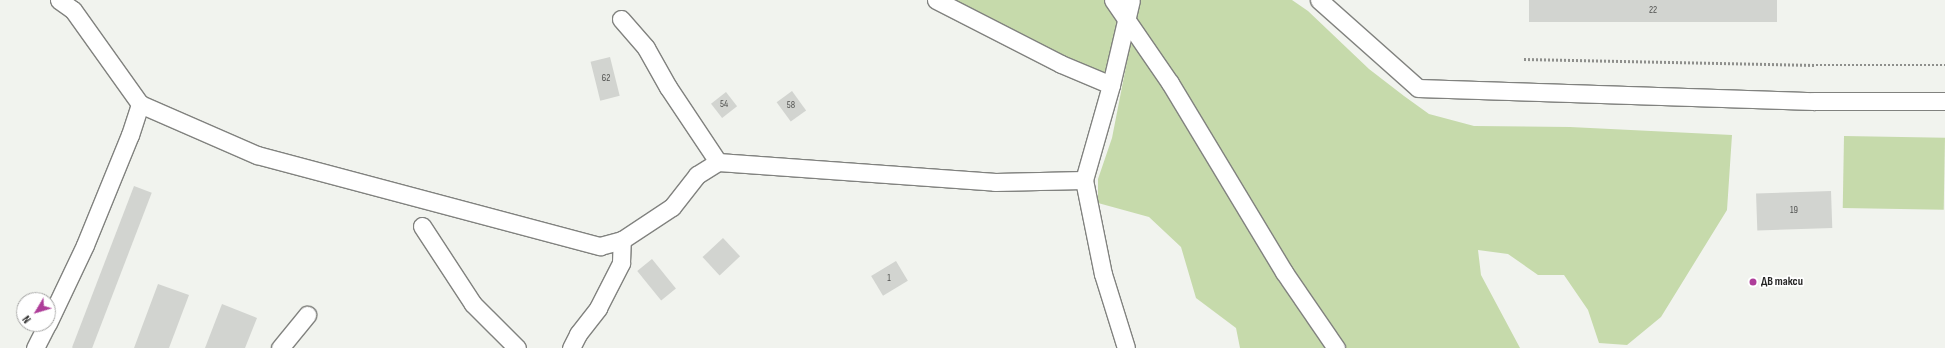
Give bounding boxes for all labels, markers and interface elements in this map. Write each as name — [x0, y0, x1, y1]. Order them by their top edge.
house number: 22 — [1649, 5, 1657, 17]
house number: 62 — [602, 73, 610, 85]
house number: 54 — [720, 99, 728, 111]
house number: 58 — [787, 100, 795, 112]
house number: 19 — [1790, 205, 1798, 217]
house number: 1 — [887, 273, 891, 285]
place label: ДВ такси — [1761, 275, 1803, 289]
marker: ДВ такси — [1748, 277, 1758, 287]
north arrow — [16, 292, 56, 332]
text: N — [20, 313, 34, 325]

